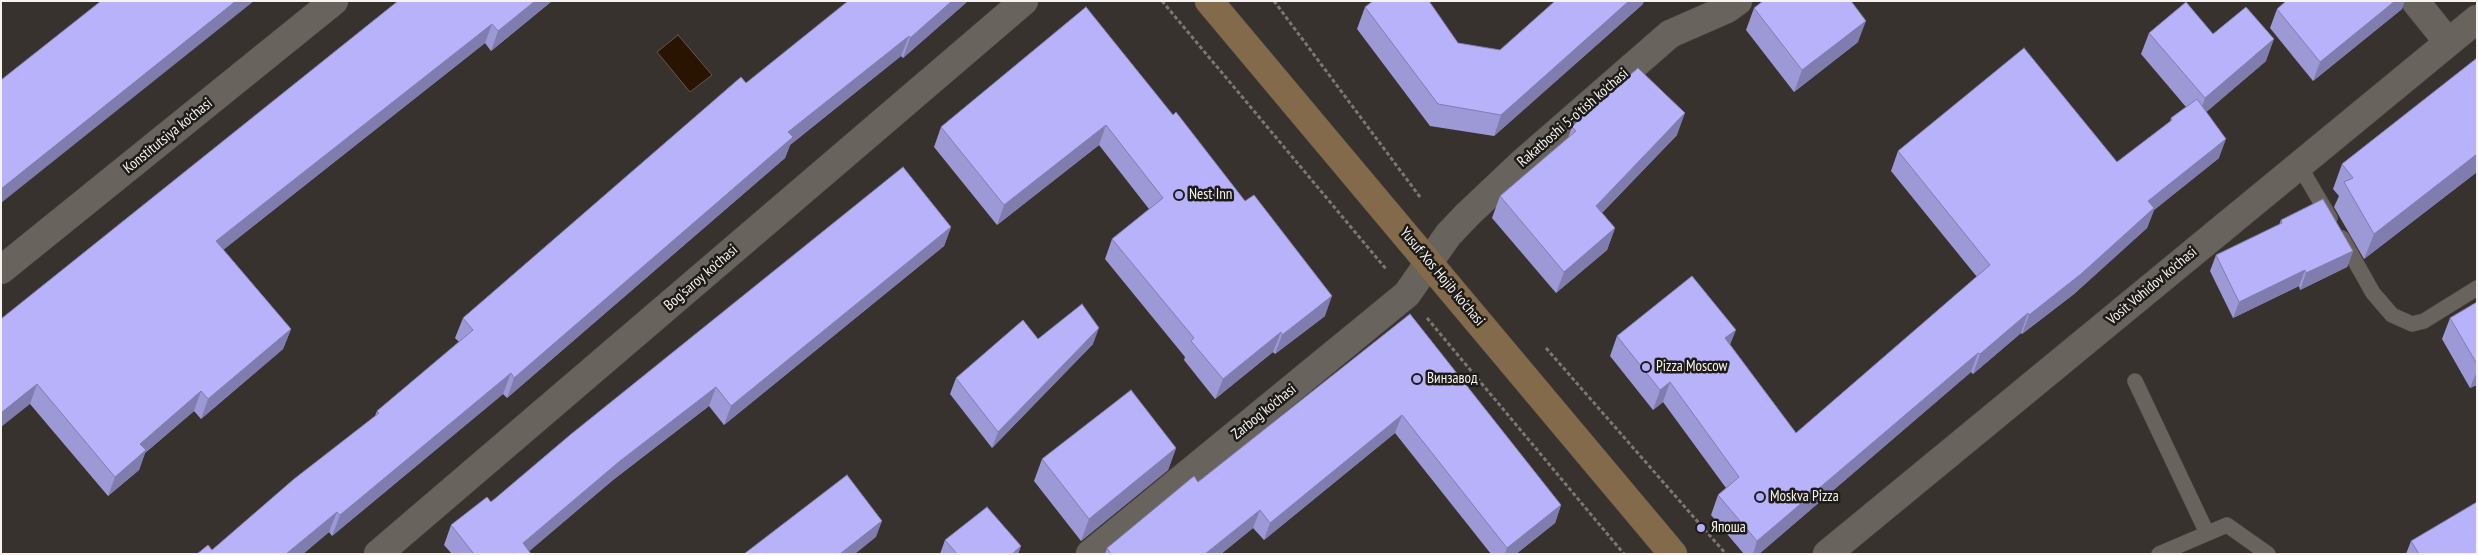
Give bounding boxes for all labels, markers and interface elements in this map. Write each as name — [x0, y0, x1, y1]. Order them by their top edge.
street label: Rakatboshi 5-o'tish ko'chasi — [1514, 65, 1632, 171]
street label: Konstitutsiya ko'chasi — [120, 95, 216, 177]
place label: Nest Inn — [1189, 186, 1232, 204]
marker: Nest Inn — [1173, 189, 1185, 201]
street label: Yusuf Xos Hojib ko'chasi — [1396, 224, 1488, 330]
street label: Bog'saroy ko'chasi — [661, 241, 741, 315]
street label: Vosit Vohidov ko'chasi — [2103, 243, 2201, 329]
place label: Pizza Moscow — [1656, 358, 1727, 376]
marker: Pizza Moscow — [1640, 361, 1652, 373]
place label: Винзавод — [1427, 370, 1478, 388]
marker: Винзавод — [1411, 373, 1423, 385]
street label: Zarbog'ko'chasi — [1228, 381, 1300, 443]
place label: Moskva Pizza — [1770, 488, 1839, 506]
marker: Moskva Pizza — [1754, 491, 1766, 503]
place label: Япоша — [1711, 519, 1746, 537]
marker: Япоша — [1695, 522, 1707, 534]

